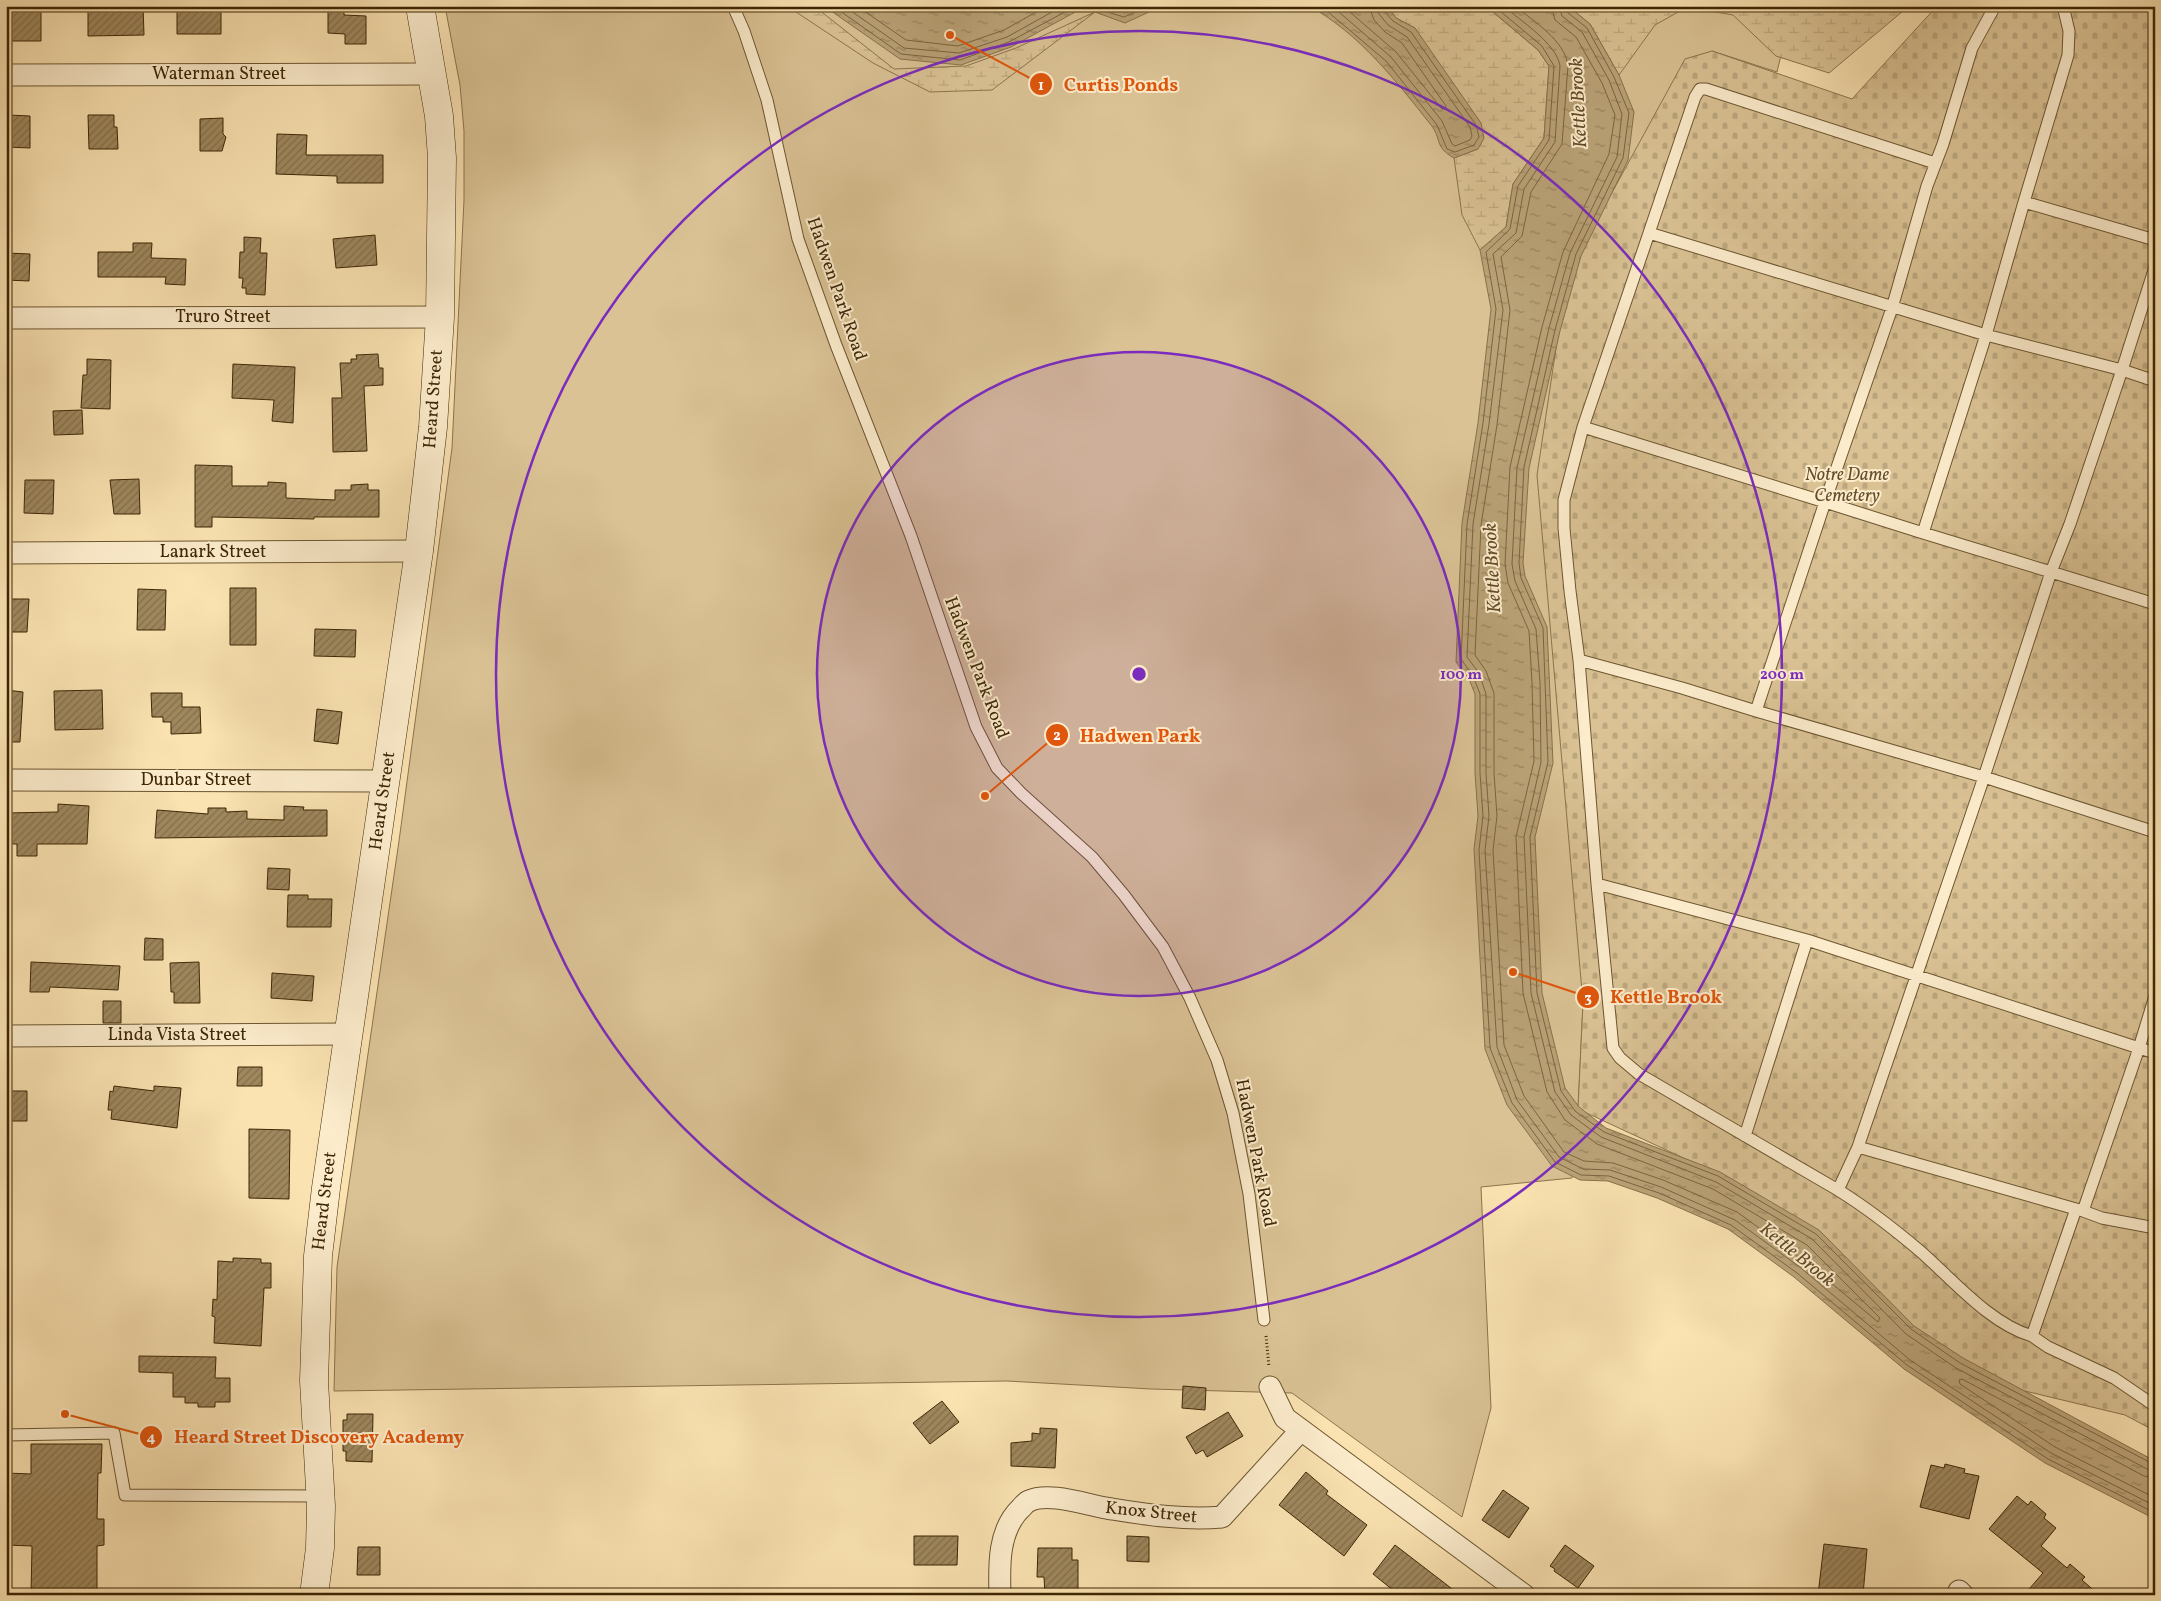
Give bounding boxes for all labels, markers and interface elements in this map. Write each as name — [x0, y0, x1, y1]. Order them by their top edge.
water label: Kettle Brook — [1564, 57, 1594, 149]
street label: Waterman Street — [152, 62, 286, 87]
callout: Curtis Ponds — [1028, 67, 1188, 101]
text: Curtis Ponds — [1064, 73, 1178, 99]
text: 1 — [1038, 76, 1044, 97]
street label: Hadwen Park Road — [800, 214, 872, 364]
street label: Truro Street — [175, 305, 271, 330]
street label: Heard Street — [418, 348, 450, 450]
park label: Notre Dame Cemetery — [1805, 463, 1889, 509]
water label: Kettle Brook — [1478, 522, 1508, 614]
street label: Lanark Street — [160, 540, 266, 565]
street label: Hadwen Park Road — [937, 593, 1015, 743]
centre of rings — [1130, 665, 1148, 683]
text: 100 m — [1440, 665, 1483, 686]
text: 200 m — [1760, 665, 1804, 686]
callout: Hadwen Park — [1045, 718, 1210, 752]
text: Hadwen Park — [1080, 724, 1201, 750]
text: 2 — [1053, 726, 1061, 747]
street label: Heard Street — [364, 750, 402, 852]
street label: Dunbar Street — [140, 768, 252, 793]
callout: Kettle Brook — [1575, 980, 1732, 1014]
text: Kettle Brook — [1610, 985, 1722, 1011]
text: 3 — [1584, 988, 1592, 1009]
street label: Linda Vista Street — [107, 1023, 247, 1048]
street label: Hadwen Park Road — [1228, 1077, 1282, 1229]
street label: Heard Street — [307, 1150, 343, 1252]
water label: Kettle Brook — [1754, 1217, 1840, 1294]
callout: Heard Street Discovery Academy — [138, 1420, 474, 1454]
text: Heard Street Discovery Academy — [174, 1425, 464, 1451]
text: 4 — [146, 1428, 156, 1449]
street label: Knox Street — [1104, 1496, 1198, 1530]

